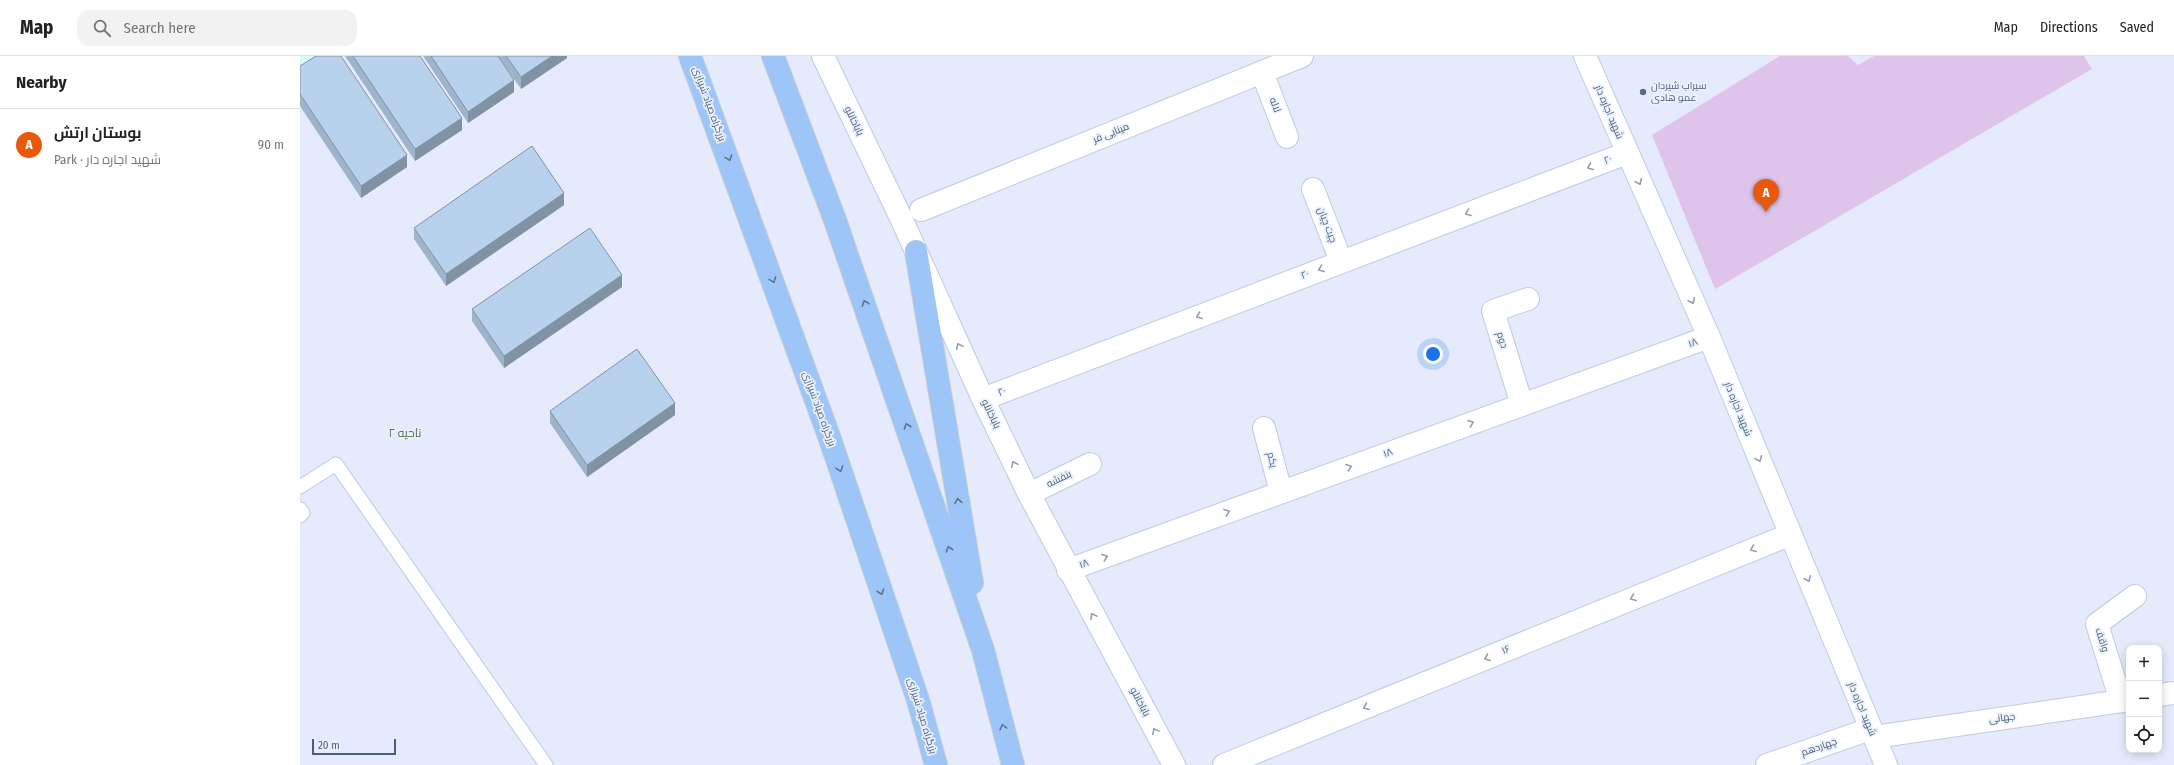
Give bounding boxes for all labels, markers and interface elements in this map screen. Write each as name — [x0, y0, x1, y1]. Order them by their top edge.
search box — [77, 10, 357, 46]
text: Map — [20, 16, 53, 39]
icon: search — [91, 17, 113, 39]
text: Search here — [123, 19, 196, 37]
text: Map — [1994, 19, 2018, 36]
text: Directions — [2040, 19, 2098, 36]
text: Saved — [2120, 19, 2154, 36]
street label: بزرگراه صیاد شیرازی — [690, 65, 728, 143]
text: Nearby — [16, 72, 67, 93]
place label: سیراب شیردان عمو هادی — [1651, 80, 1707, 104]
street label: شهید اجاره دار — [1592, 82, 1626, 141]
marker: سیراب شیردان عمو هادی — [1638, 87, 1648, 97]
street label: لاله — [1267, 96, 1283, 114]
street label: باباخانلو — [842, 104, 866, 138]
street label: مینایی فر — [1090, 120, 1131, 146]
text: بوستان ارتش — [54, 124, 141, 142]
text: A — [25, 137, 33, 152]
text: 90 m — [258, 137, 284, 152]
text: Park · شهید اجاره دار — [54, 152, 161, 167]
street label: ۲۰ — [1602, 153, 1614, 167]
one-way arrow — [724, 154, 732, 161]
one-way arrow — [1587, 162, 1594, 170]
one-way arrow — [1635, 178, 1643, 185]
pin: A — [1753, 179, 1779, 212]
street label: چیت چیان — [1315, 206, 1339, 244]
one-way arrow — [1465, 208, 1472, 216]
one-way arrow — [1317, 264, 1324, 272]
street label: ۲۰ — [1299, 268, 1311, 282]
one-way arrow — [768, 277, 776, 284]
one-way arrow — [1687, 296, 1695, 304]
one-way arrow — [861, 300, 869, 307]
one-way arrow — [1196, 311, 1203, 319]
street label: دوم — [1493, 330, 1510, 350]
street label: ۱۸ — [1687, 336, 1699, 350]
one-way arrow — [956, 342, 964, 350]
your location — [1423, 344, 1443, 364]
street label: بزرگراه صیاد شیرازی — [800, 370, 838, 448]
street label: شهید اجاره دار — [1721, 379, 1754, 438]
street label: ۲۰ — [996, 385, 1008, 399]
street label: باباخانلو — [979, 397, 1003, 431]
one-way arrow — [1468, 420, 1475, 428]
one-way arrow — [904, 423, 912, 430]
district label: ناحیه ۲ — [388, 426, 422, 440]
street label: ۱۸ — [1382, 446, 1394, 460]
street label: یکم — [1263, 451, 1280, 470]
one-way arrow — [1754, 456, 1762, 463]
one-way arrow — [1011, 460, 1019, 468]
one-way arrow — [1345, 464, 1352, 472]
one-way arrow — [835, 465, 843, 472]
street label: بنفشه — [1045, 468, 1073, 490]
one-way arrow — [954, 498, 963, 504]
one-way arrow — [1223, 508, 1230, 516]
one-way arrow — [1750, 545, 1757, 553]
one-way arrow — [945, 546, 954, 553]
one-way arrow — [1101, 553, 1108, 561]
street label: ۱۸ — [1078, 557, 1090, 571]
one-way arrow — [1803, 575, 1811, 583]
one-way arrow — [877, 588, 885, 595]
one-way arrow — [1629, 594, 1636, 602]
one-way arrow — [1090, 613, 1098, 621]
street label: واقف — [2093, 626, 2111, 654]
street label: ۱۶ — [1500, 643, 1512, 657]
map controls — [2126, 645, 2162, 753]
button: + — [2126, 645, 2162, 681]
one-way arrow — [1483, 653, 1491, 661]
street label: بزرگراه صیاد شیرازی — [905, 677, 939, 755]
street label: شهید اجاره دار — [1845, 679, 1879, 738]
button: − — [2126, 681, 2162, 717]
street label: باباخانلو — [1127, 685, 1153, 719]
one-way arrow — [1363, 702, 1371, 710]
street label: جهانی — [1988, 710, 2016, 726]
button: locate — [2126, 717, 2162, 753]
one-way arrow — [999, 724, 1008, 731]
one-way arrow — [1152, 728, 1160, 735]
street label: چهاردهم — [1799, 735, 1839, 760]
scale bar — [312, 737, 396, 756]
text: 20 m — [318, 739, 340, 752]

